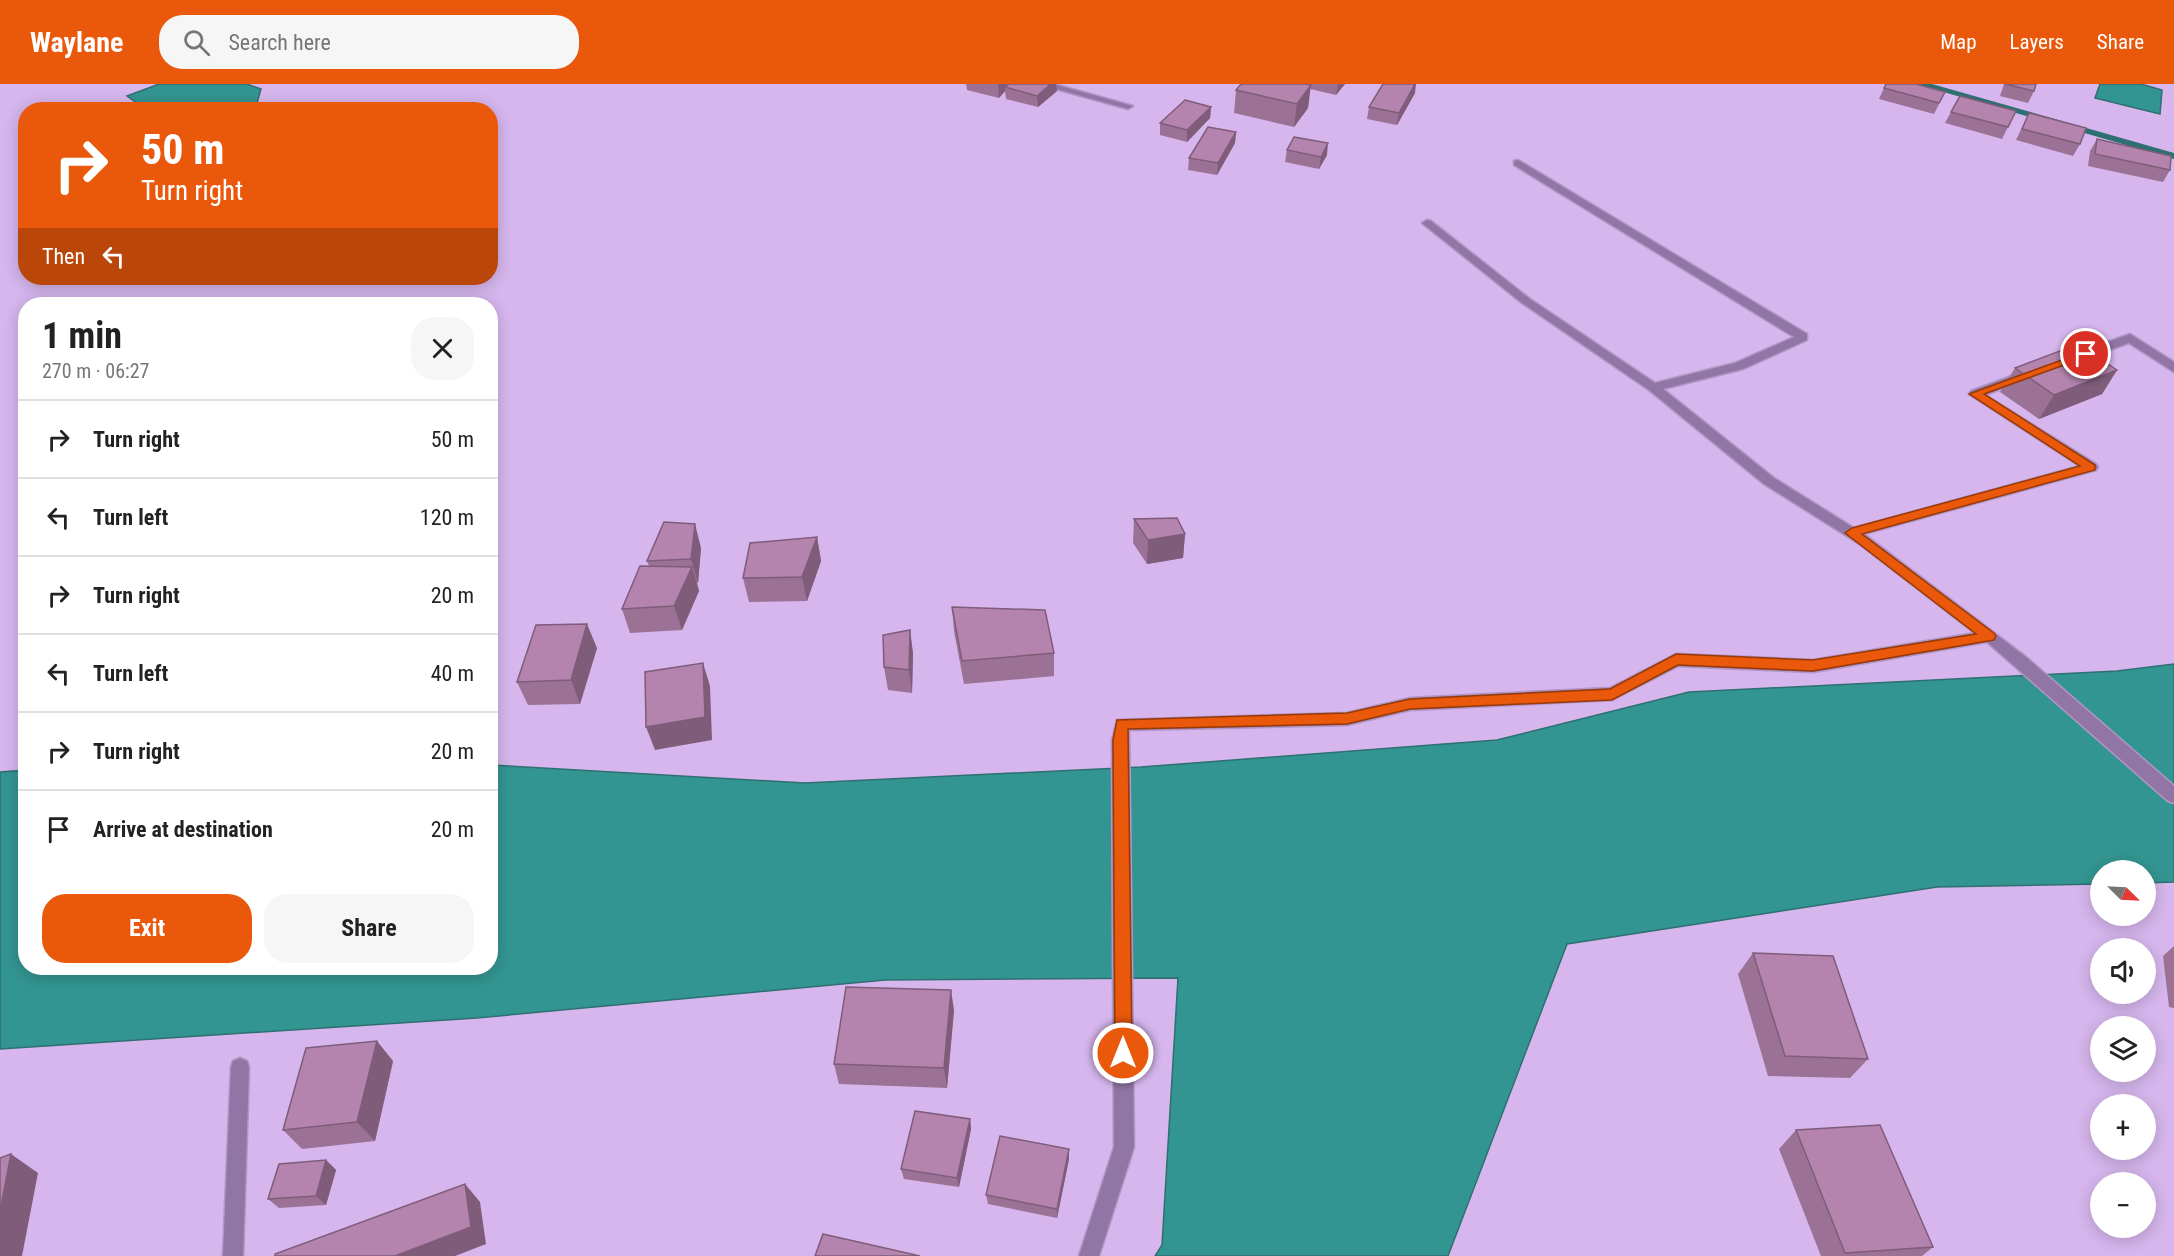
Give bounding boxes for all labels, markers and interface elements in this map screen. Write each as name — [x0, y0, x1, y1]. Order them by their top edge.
search box — [159, 15, 579, 69]
text: Waylane — [30, 26, 123, 59]
icon: search — [180, 26, 213, 59]
text: Search here — [228, 30, 331, 55]
text: Map — [1940, 30, 1977, 54]
text: Layers — [2010, 30, 2064, 54]
text: Share — [2097, 30, 2144, 54]
text: 50 m — [141, 125, 224, 174]
icon: right — [42, 126, 120, 204]
text: Turn right — [141, 175, 243, 207]
icon: left — [97, 240, 130, 273]
text: Then — [42, 244, 85, 269]
text: 1 min — [42, 315, 122, 357]
button: close — [411, 317, 474, 380]
pin — [2060, 328, 2111, 379]
icon: arrive — [2069, 337, 2102, 370]
text: 270 m · 06:27 — [42, 359, 149, 383]
icon: right — [42, 423, 75, 456]
text: Turn right — [93, 427, 180, 452]
text: 50 m — [431, 427, 474, 452]
icon: left — [42, 501, 75, 534]
text: Turn left — [93, 505, 168, 530]
text: 120 m — [420, 505, 474, 530]
icon: right — [42, 579, 75, 612]
text: Turn right — [93, 583, 180, 608]
text: 20 m — [431, 583, 474, 608]
icon: left — [42, 657, 75, 690]
text: Turn left — [93, 661, 168, 686]
text: 40 m — [431, 661, 474, 686]
icon: right — [42, 735, 75, 768]
text: Turn right — [93, 739, 180, 764]
text: 20 m — [431, 739, 474, 764]
icon: arrive — [42, 813, 75, 846]
text: Arrive at destination — [93, 817, 273, 842]
text: 20 m — [431, 817, 474, 842]
north arrow — [2090, 860, 2156, 926]
map controls — [2090, 860, 2156, 1238]
button: Exit — [42, 894, 252, 963]
button: Share — [264, 894, 474, 963]
button: sound — [2090, 938, 2156, 1004]
button: layers — [2090, 1016, 2156, 1082]
position arrow — [1091, 1021, 1155, 1085]
button: + — [2090, 1094, 2156, 1160]
button: − — [2090, 1172, 2156, 1238]

